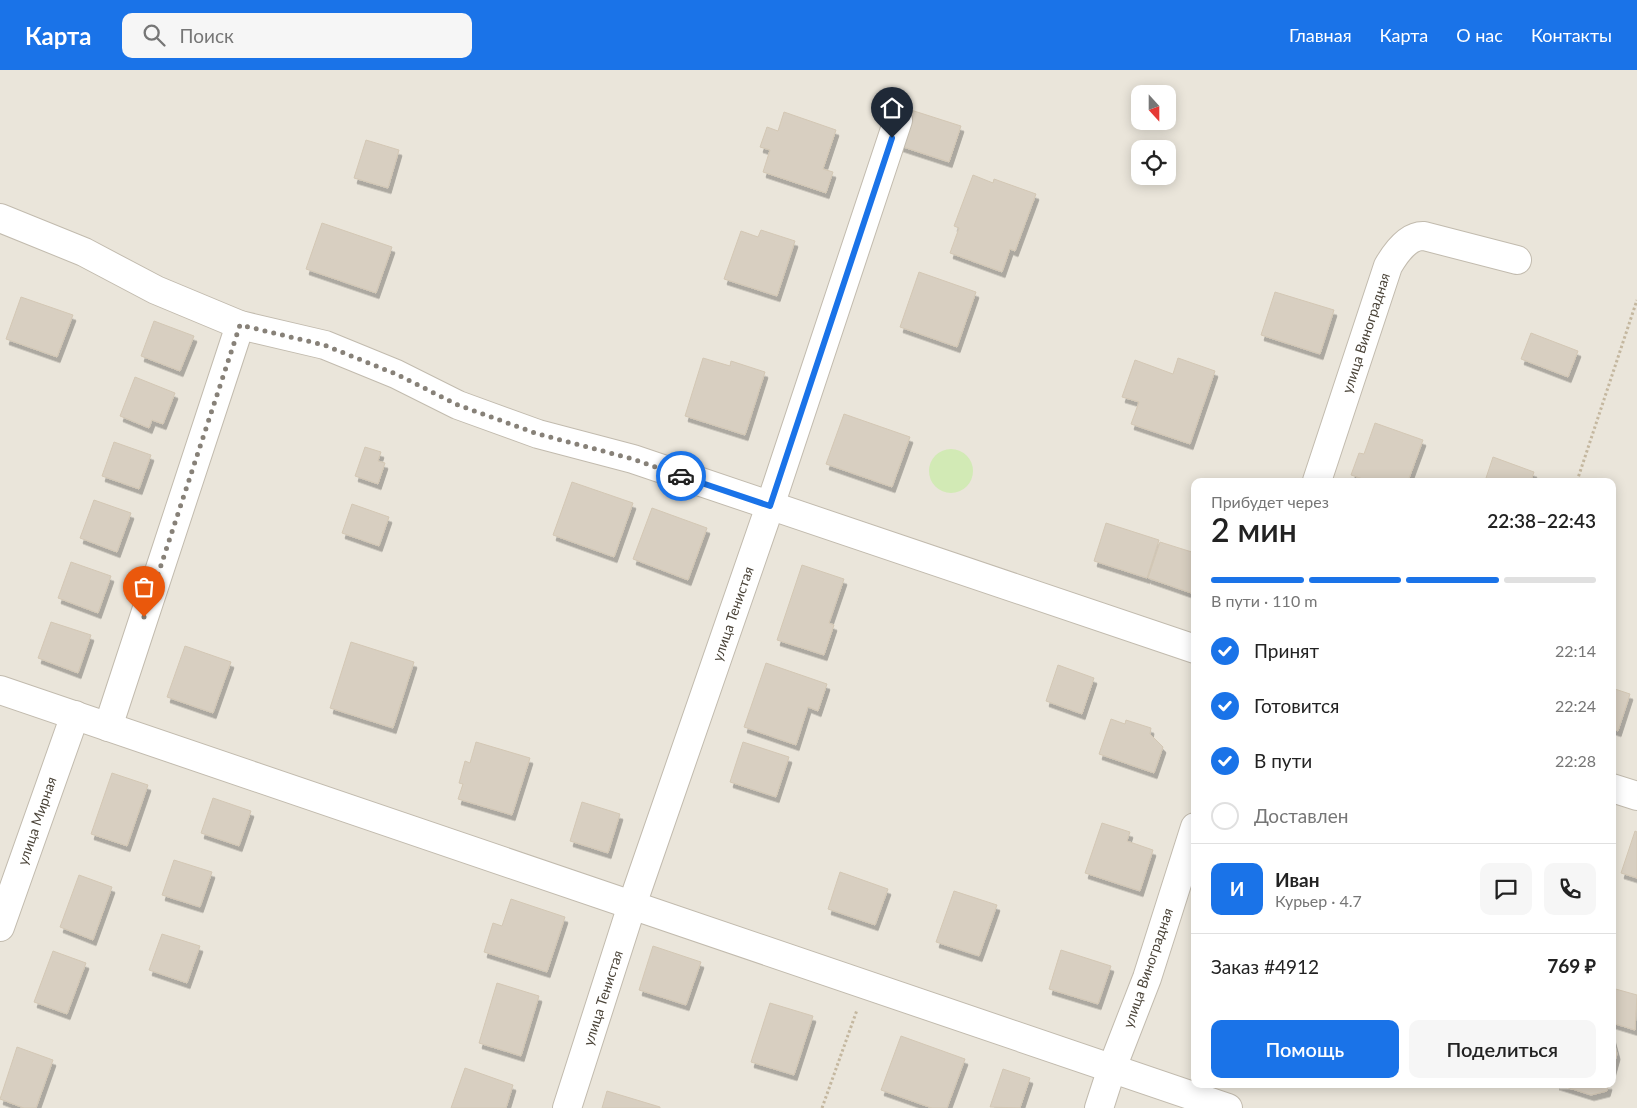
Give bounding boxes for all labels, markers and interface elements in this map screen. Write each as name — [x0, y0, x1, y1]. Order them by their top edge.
search box — [122, 13, 472, 58]
text: Карта — [25, 21, 92, 50]
icon: search — [140, 21, 168, 49]
text: Поиск — [180, 24, 234, 47]
text: Главная — [1289, 24, 1352, 46]
text: Карта — [1380, 24, 1428, 46]
text: О нас — [1456, 24, 1503, 46]
text: Контакты — [1531, 24, 1612, 46]
north arrow — [1131, 85, 1176, 130]
map controls — [1131, 85, 1176, 185]
pin — [871, 87, 913, 138]
icon: home — [878, 94, 906, 122]
button: locate — [1131, 140, 1176, 185]
street label: улица Виноградная — [1338, 271, 1393, 395]
courier — [656, 451, 706, 501]
icon: car — [667, 462, 695, 490]
text: Прибудет через — [1211, 492, 1329, 511]
text: 22:38–22:43 — [1487, 509, 1596, 532]
text: 2 мин — [1211, 510, 1297, 549]
street label: улица Тенистая — [708, 564, 757, 664]
pin — [123, 566, 165, 617]
icon: bag — [130, 573, 158, 601]
text: В пути · 110 m — [1211, 591, 1317, 610]
icon: check — [1211, 637, 1239, 665]
text: Принят — [1254, 639, 1319, 662]
text: 22:14 — [1555, 641, 1596, 660]
icon: check — [1211, 692, 1239, 720]
text: Готовится — [1254, 694, 1339, 717]
text: 22:24 — [1555, 696, 1596, 715]
icon: check — [1211, 747, 1239, 775]
text: В пути — [1254, 749, 1312, 772]
text: 22:28 — [1555, 751, 1596, 770]
street label: улица Мирная — [13, 774, 60, 867]
text: Доставлен — [1254, 804, 1348, 827]
button: chat — [1480, 863, 1532, 915]
button: phone — [1544, 863, 1596, 915]
text: Иван — [1275, 868, 1320, 891]
text: И — [1230, 877, 1244, 900]
text: Курьер · 4.7 — [1275, 891, 1362, 910]
street label: улица Виноградная — [1119, 906, 1176, 1030]
street label: улица Тенистая — [579, 948, 626, 1048]
text: 769 ₽ — [1547, 954, 1596, 977]
text: Заказ #4912 — [1211, 955, 1319, 978]
button: Помощь — [1211, 1020, 1399, 1078]
button: Поделиться — [1409, 1020, 1596, 1078]

